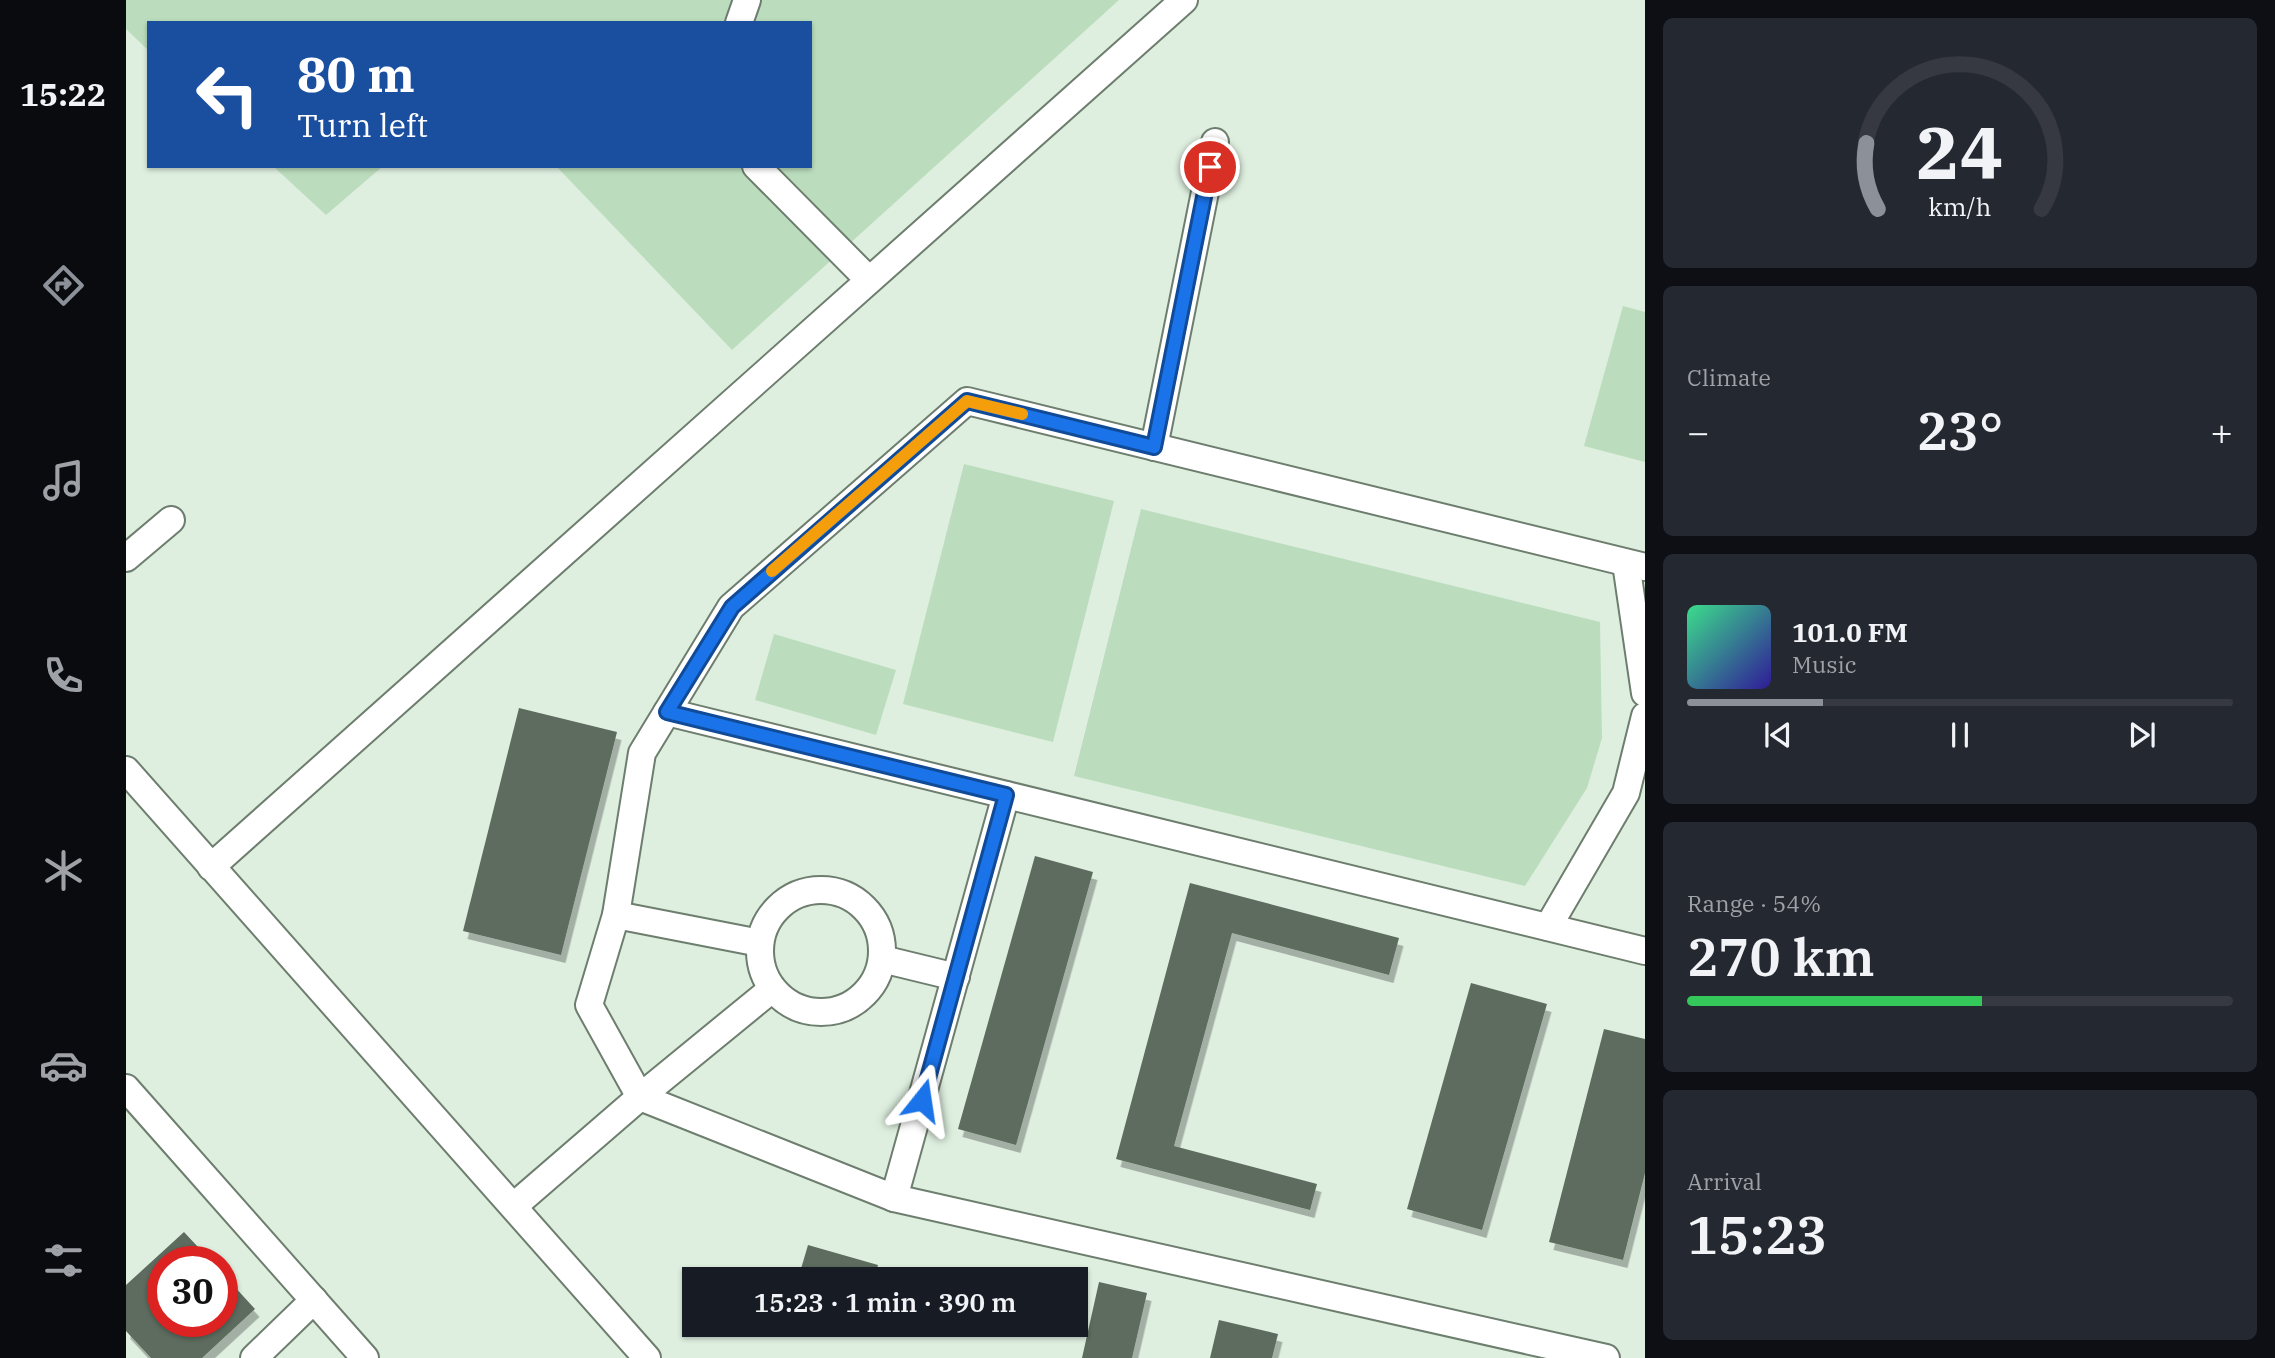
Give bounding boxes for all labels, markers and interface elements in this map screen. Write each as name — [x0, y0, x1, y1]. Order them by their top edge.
text: 80 m — [297, 42, 415, 105]
icon: left — [182, 49, 273, 140]
text: 15:22 — [20, 73, 106, 115]
text: Turn left — [297, 104, 428, 146]
text: 24 — [1916, 104, 2004, 199]
pin — [1180, 137, 1240, 197]
icon: arrive — [1191, 148, 1229, 186]
text: km/h — [1928, 190, 1992, 223]
icon: directions — [39, 261, 88, 310]
text: Climate — [1687, 362, 1771, 392]
text: 23° — [1917, 397, 2003, 464]
text: − — [1687, 407, 1710, 456]
text: + — [2210, 407, 2233, 456]
icon: music — [39, 456, 88, 505]
text: 101.0 FM — [1792, 615, 1908, 649]
text: Music — [1792, 649, 1857, 679]
icon: phone — [39, 651, 88, 700]
icon: previous — [1759, 716, 1797, 754]
icon: pause — [1941, 716, 1979, 754]
icon: next — [2123, 716, 2161, 754]
icon: climate — [39, 846, 88, 895]
text: Range · 54% — [1687, 888, 1821, 918]
text: 270 km — [1687, 923, 1875, 990]
icon: car — [39, 1041, 88, 1090]
position arrow — [885, 1063, 959, 1137]
text: Arrival — [1687, 1166, 1762, 1196]
text: 15:23 — [1687, 1201, 1827, 1268]
icon: filters — [39, 1236, 88, 1285]
speed limit sign: 30 — [147, 1246, 238, 1337]
text: 15:23 · 1 min · 390 m — [754, 1285, 1016, 1319]

